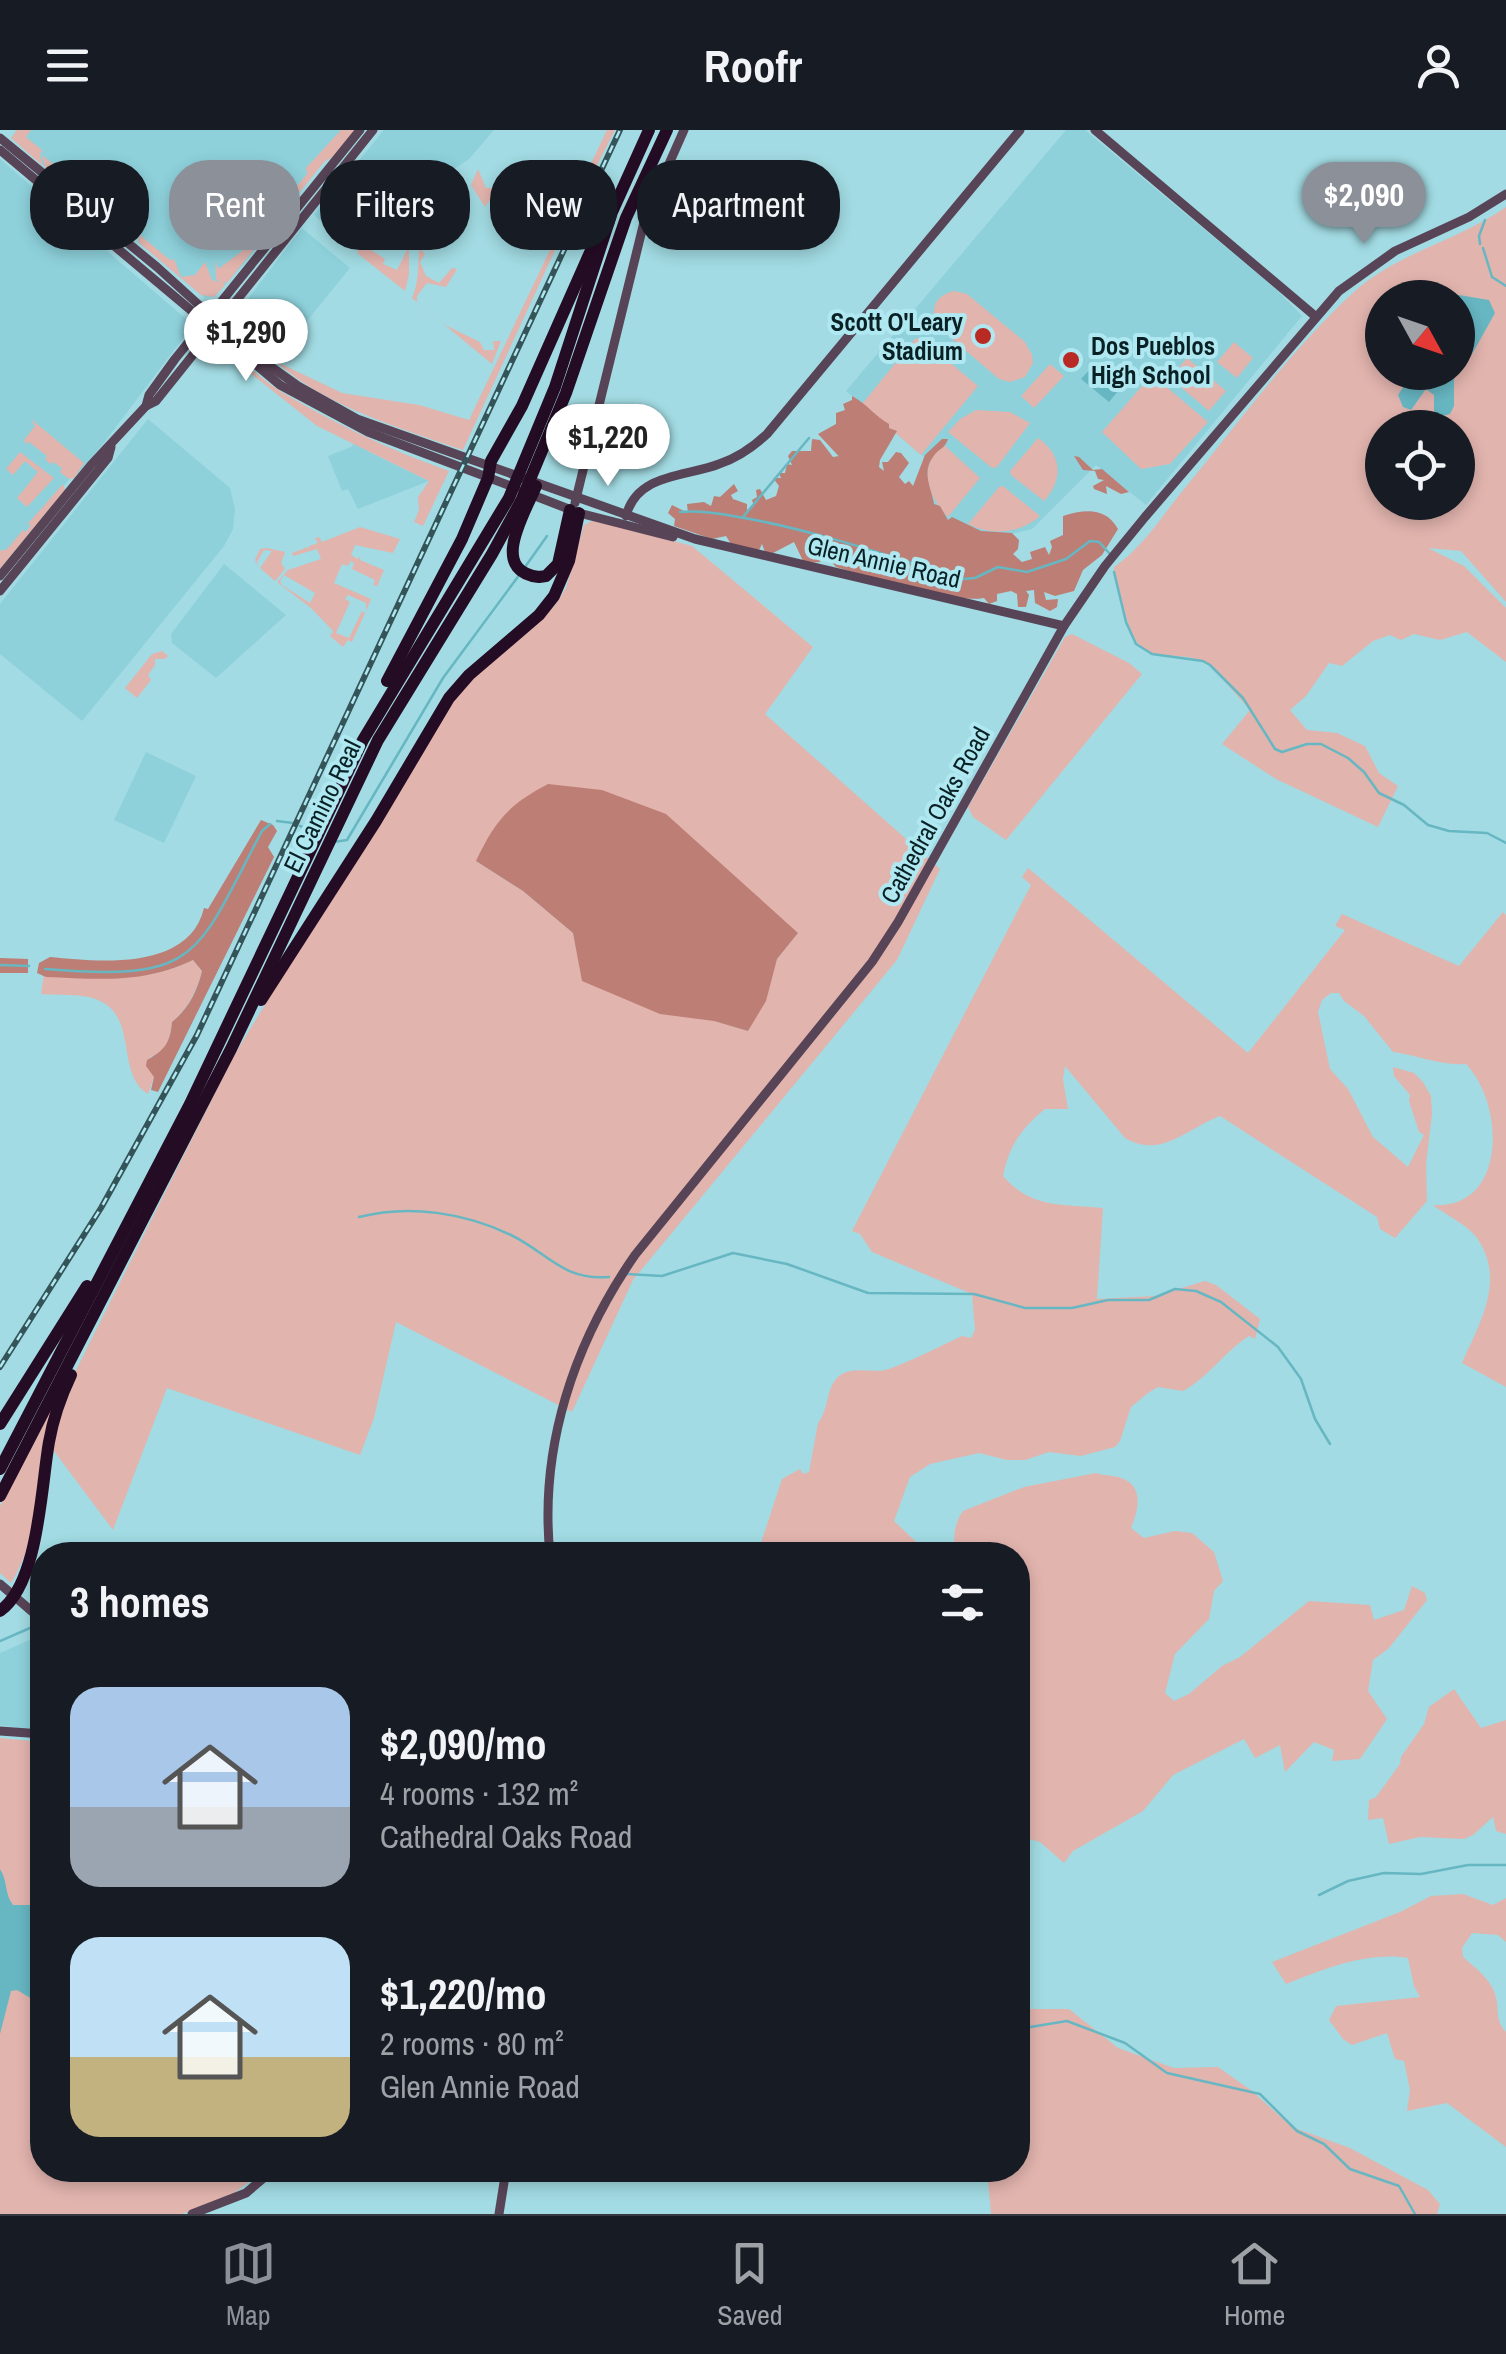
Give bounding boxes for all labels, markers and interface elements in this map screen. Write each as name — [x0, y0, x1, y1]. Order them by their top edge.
text: Roofr — [704, 35, 802, 96]
icon: menu — [40, 38, 95, 93]
icon: person — [1411, 38, 1466, 93]
chip: Buy — [30, 160, 149, 250]
chip: Rent — [169, 160, 300, 250]
chip: Filters — [320, 160, 470, 250]
chip: New — [490, 160, 617, 250]
chip: Apartment — [637, 160, 840, 250]
pin: $2,090 — [1283, 162, 1445, 247]
text: $2,090 — [1324, 173, 1404, 216]
north arrow — [1365, 280, 1475, 390]
map controls — [1365, 280, 1475, 520]
pin: $1,290 — [165, 299, 327, 384]
place label: Scott O'Leary Stadium — [831, 305, 964, 368]
text: $1,290 — [206, 310, 286, 353]
marker: Scott O'Leary Stadium — [972, 325, 994, 347]
place label: Dos Pueblos High School — [1091, 329, 1215, 392]
marker: Dos Pueblos High School — [1060, 349, 1082, 371]
pin: $1,220 — [527, 404, 689, 489]
button: locate — [1365, 410, 1475, 520]
text: $1,220 — [568, 415, 648, 458]
street label: Glen Annie Road — [804, 528, 964, 596]
street label: Cathedral Oaks Road — [872, 721, 998, 909]
street label: El Camino Real — [275, 734, 369, 878]
text: 3 homes — [70, 1574, 210, 1630]
icon: filters — [935, 1575, 990, 1630]
text: $2,090/mo — [380, 1716, 547, 1772]
icon: home — [150, 1727, 270, 1847]
text: 4 rooms · 132 m² — [380, 1772, 578, 1815]
text: Cathedral Oaks Road — [380, 1815, 632, 1858]
text: $1,220/mo — [380, 1966, 547, 2022]
icon: home — [150, 1977, 270, 2097]
text: 2 rooms · 80 m² — [380, 2022, 564, 2065]
text: Glen Annie Road — [380, 2065, 580, 2108]
tab: Map — [221, 2236, 276, 2334]
tab: Saved — [717, 2236, 782, 2334]
tab: Home — [1224, 2236, 1285, 2334]

